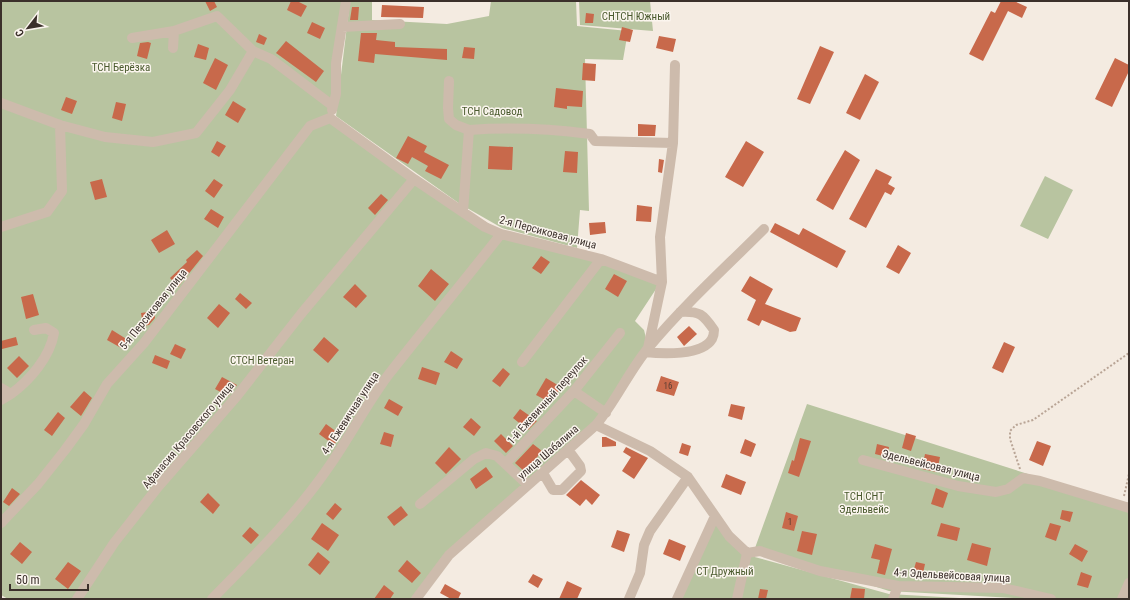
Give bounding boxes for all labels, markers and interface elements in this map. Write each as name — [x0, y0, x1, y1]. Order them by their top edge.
north arrow — [8, 8, 48, 48]
park label: СНТСН Южный — [602, 10, 670, 23]
text: С — [13, 27, 27, 39]
park label: ТСН Берёзка — [92, 61, 150, 74]
park label: ТСН Садовод — [462, 105, 522, 118]
street label: 2-я Персиковая улица — [498, 213, 598, 252]
street label: 5-я Персиковая улица — [117, 266, 190, 352]
street label: 1-й Ежевичный переулок — [504, 353, 591, 447]
park label: СТСН Ветеран — [230, 354, 294, 367]
street label: 4-я Ежевичная улица — [319, 370, 382, 457]
street label: Афанасия Красовского улица — [140, 379, 237, 491]
house number: 16 — [664, 381, 672, 391]
street label: улица Шабалина — [515, 423, 581, 482]
street label: Эдельвейсовая улица — [881, 447, 981, 484]
park label: ТСН СНТ Эдельвейс — [839, 490, 889, 516]
house number: 1 — [788, 517, 792, 527]
park label: СТ Дружный — [696, 565, 754, 578]
scale bar — [10, 566, 88, 592]
street label: 4-я Эдельвейсовая улица — [893, 566, 1011, 585]
text: 50 m — [16, 573, 40, 587]

